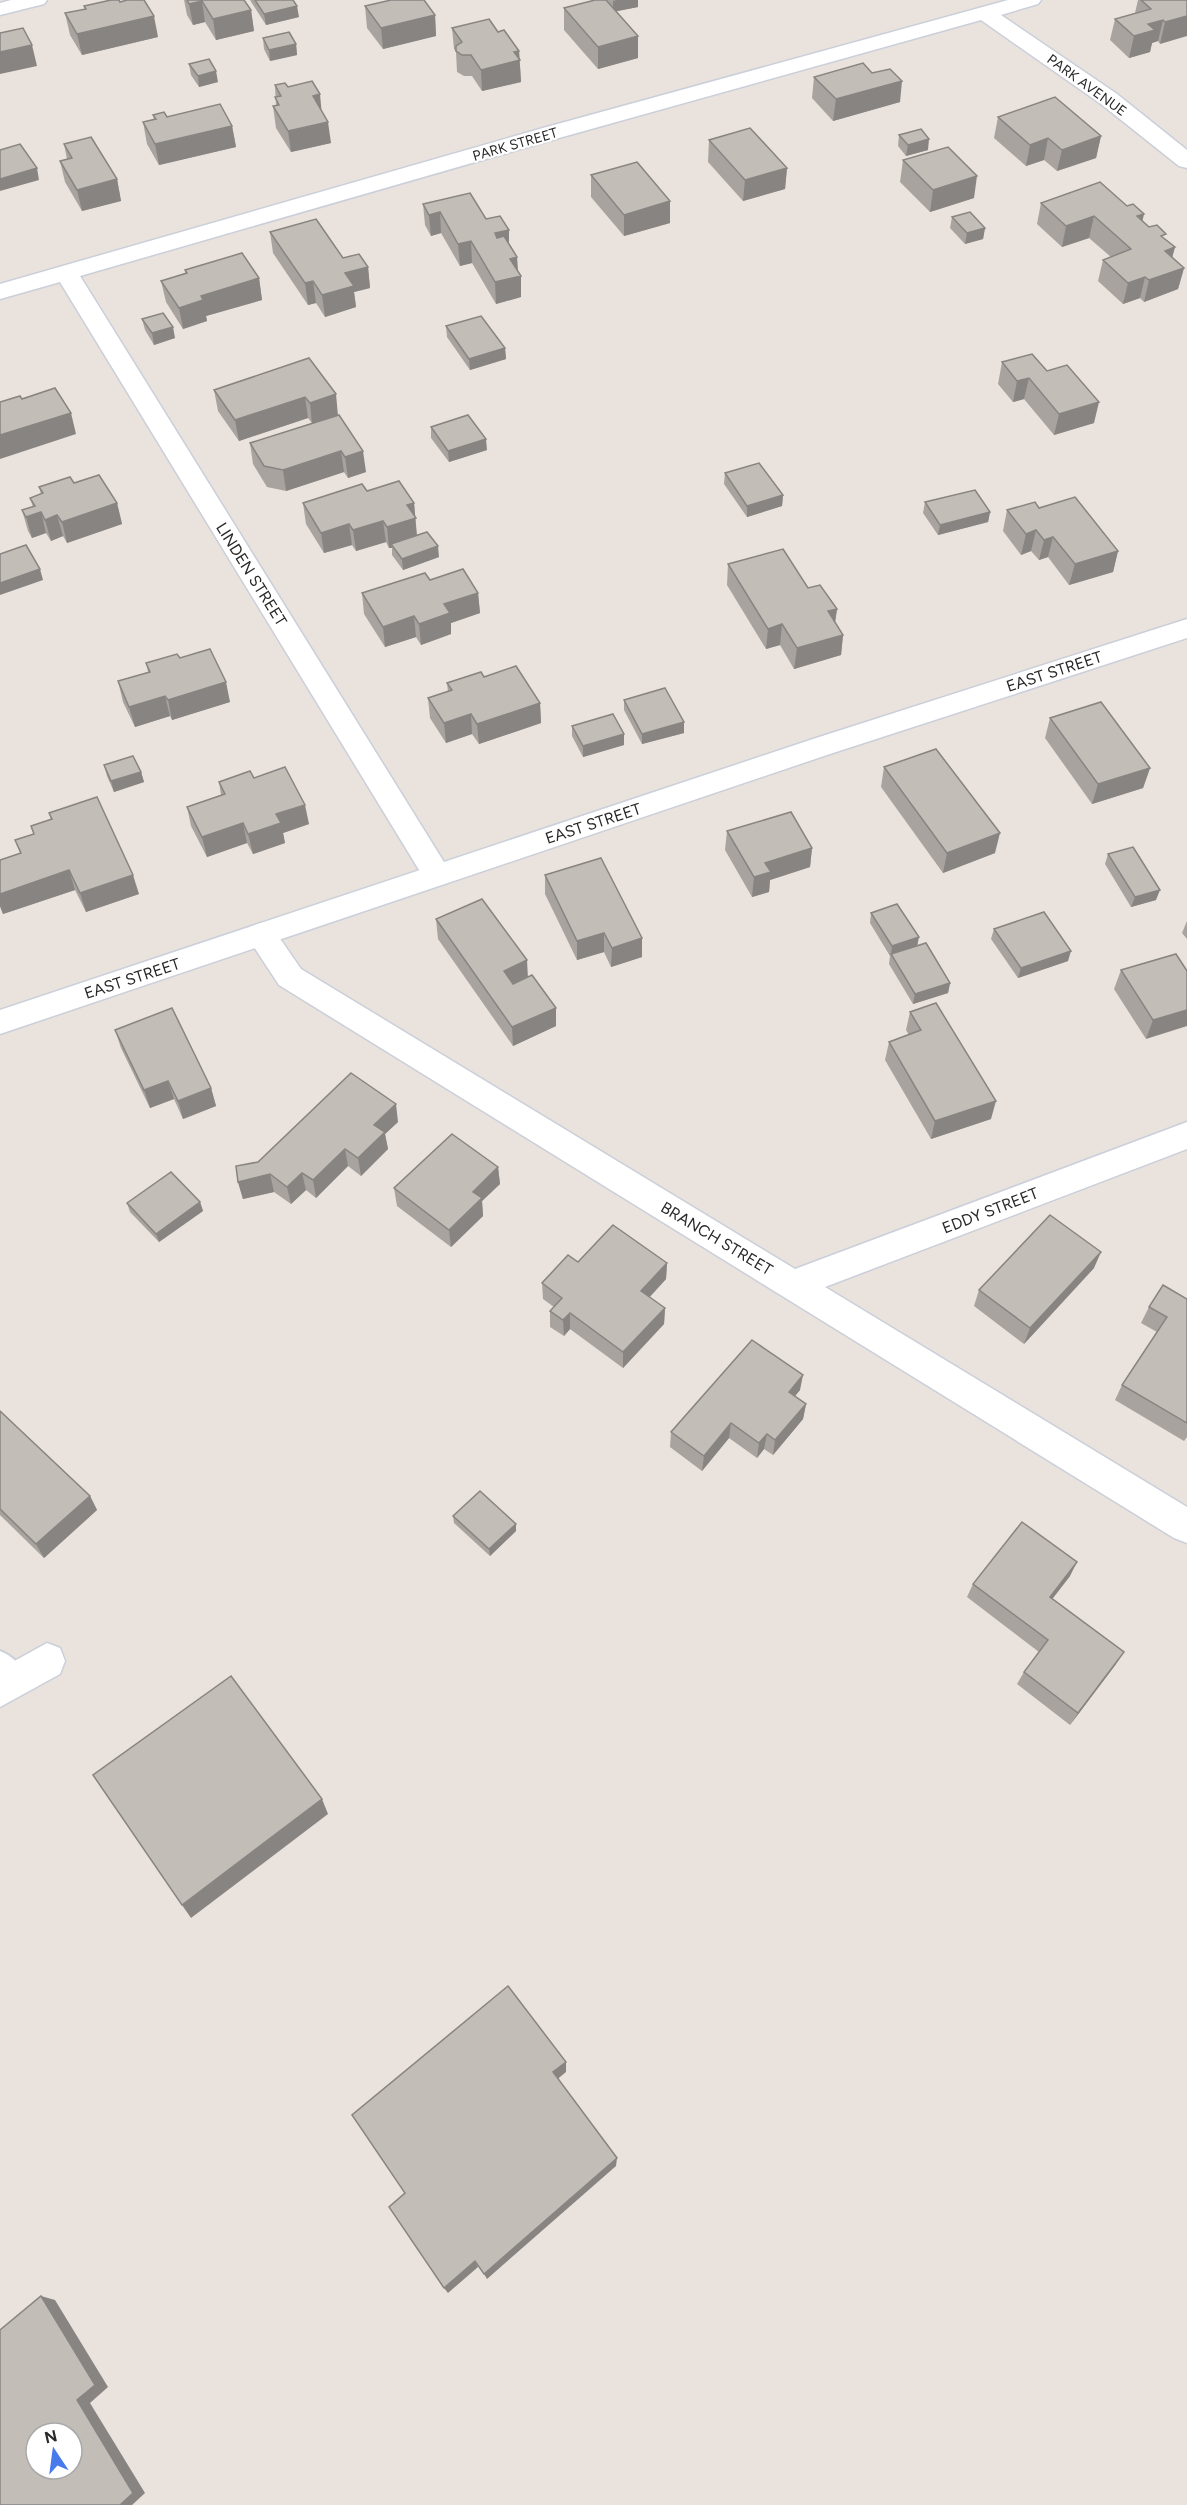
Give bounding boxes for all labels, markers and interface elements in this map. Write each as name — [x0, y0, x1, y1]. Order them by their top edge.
street label: PARK AVENUE — [1044, 51, 1130, 120]
street label: PARK STREET — [471, 124, 560, 165]
street label: LINDEN STREET — [212, 519, 291, 630]
street label: EAST STREET — [1004, 647, 1104, 696]
street label: EAST STREET — [543, 799, 643, 848]
street label: EAST STREET — [82, 954, 182, 1003]
street label: EDDY STREET — [939, 1183, 1041, 1238]
street label: BRANCH STREET — [657, 1198, 776, 1279]
north arrow — [24, 2421, 84, 2481]
text: N — [43, 2426, 59, 2448]

